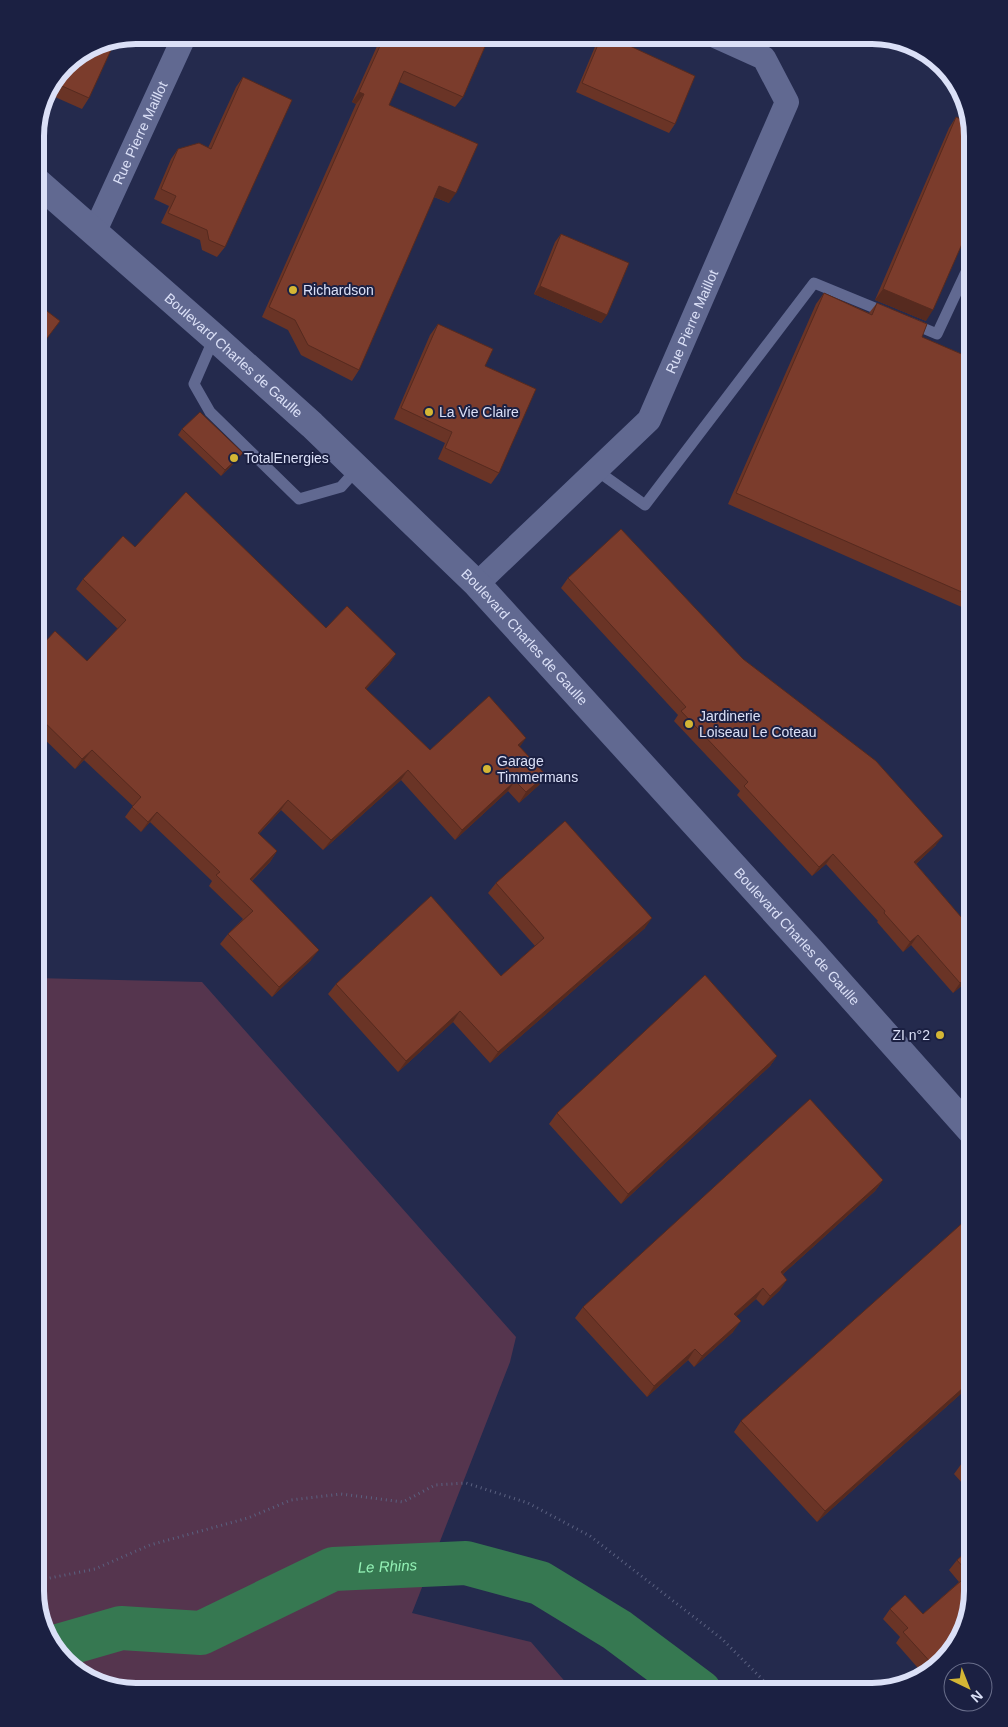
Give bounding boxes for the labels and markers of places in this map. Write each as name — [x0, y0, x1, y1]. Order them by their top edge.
place label: Richardson — [303, 282, 374, 298]
marker: Richardson — [287, 284, 299, 296]
place label: La Vie Claire — [439, 404, 519, 420]
marker: La Vie Claire — [423, 406, 435, 418]
place label: TotalEnergies — [244, 450, 329, 466]
marker: TotalEnergies — [228, 452, 240, 464]
place label: Jardinerie Loiseau Le Coteau — [699, 708, 817, 740]
marker: Jardinerie Loiseau Le Coteau — [683, 718, 695, 730]
place label: Garage Timmermans — [497, 753, 578, 785]
marker: Garage Timmermans — [481, 763, 493, 775]
place label: ZI n°2 — [892, 1027, 930, 1043]
marker: ZI n°2 — [934, 1029, 946, 1041]

